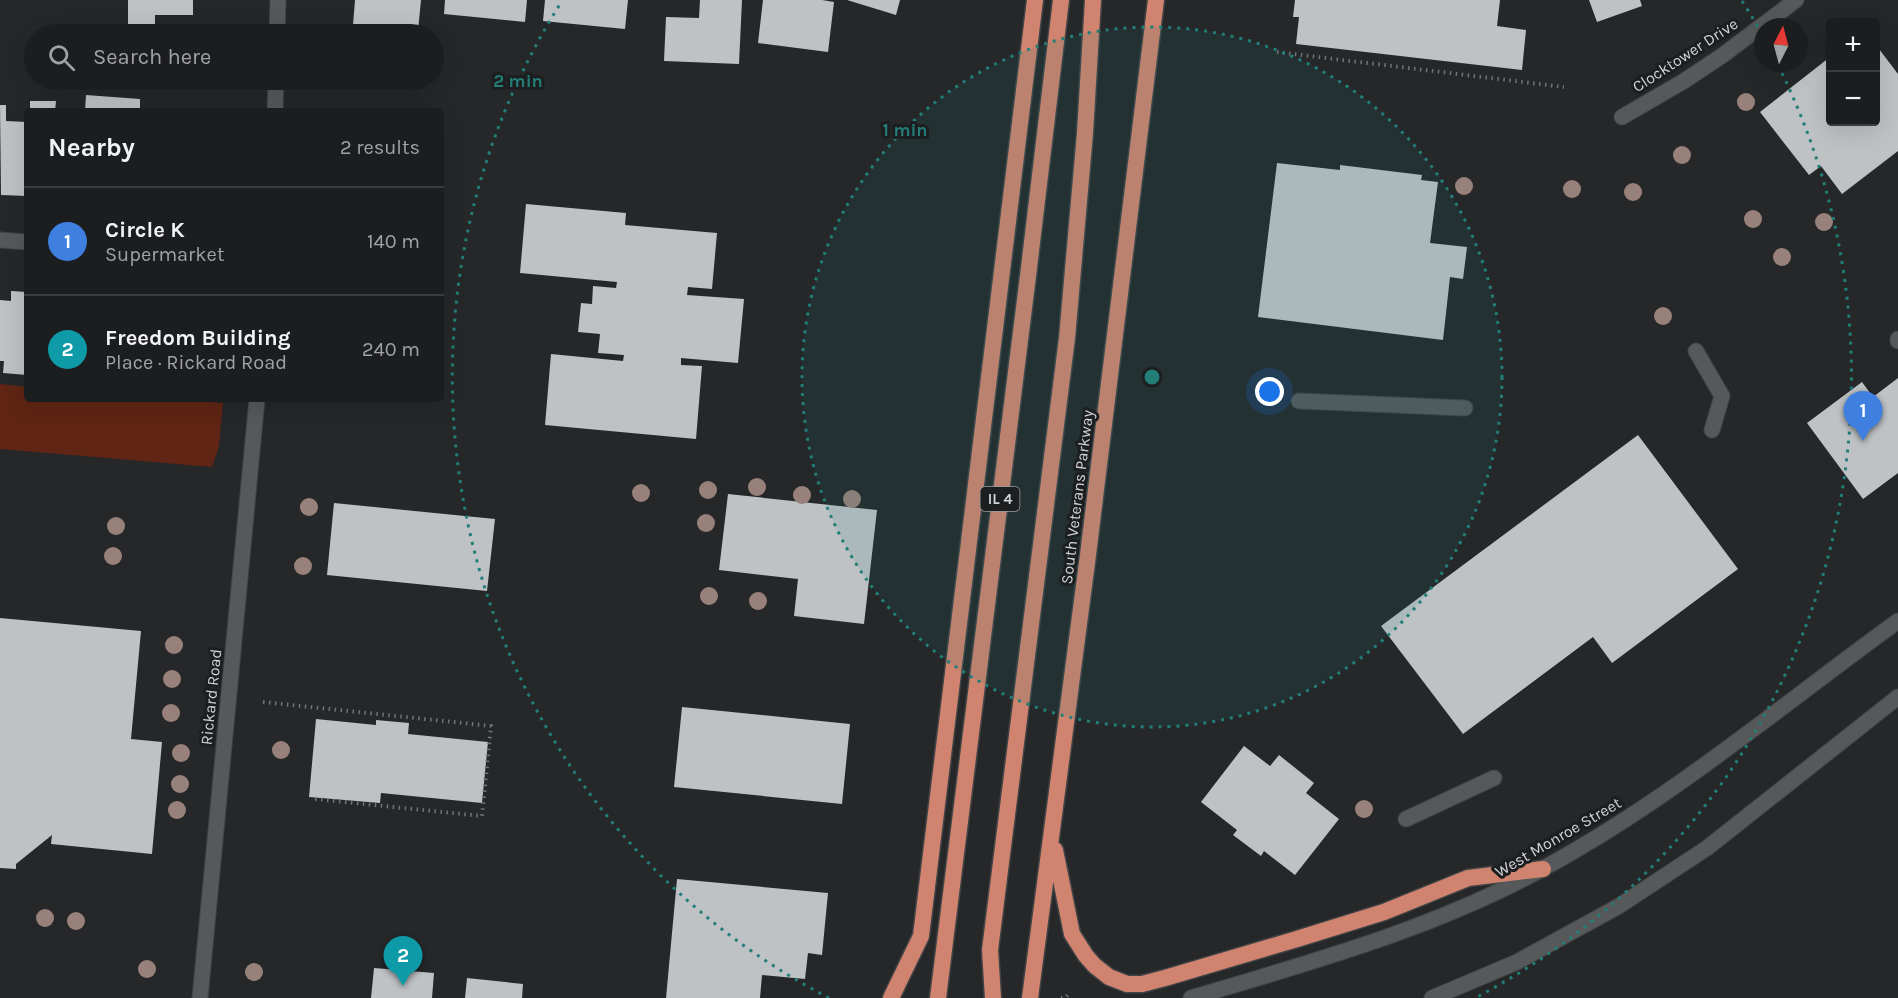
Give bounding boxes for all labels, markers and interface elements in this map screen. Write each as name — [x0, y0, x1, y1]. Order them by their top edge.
street label: Clocktower Drive — [1629, 14, 1741, 96]
north arrow — [1754, 18, 1808, 72]
map controls — [1826, 18, 1880, 126]
button: + — [1826, 18, 1880, 72]
search box — [24, 24, 444, 90]
icon: search — [45, 41, 78, 74]
text: Search here — [93, 44, 211, 70]
text: 2 min — [493, 70, 543, 92]
button: − — [1826, 72, 1880, 126]
text: 1 min — [882, 119, 928, 141]
text: Nearby — [48, 132, 135, 163]
text: 2 results — [340, 136, 420, 159]
text: Circle K — [105, 217, 185, 243]
text: 1 — [64, 230, 71, 253]
text: 140 m — [367, 230, 420, 253]
text: Supermarket — [105, 243, 224, 266]
text: Freedom Building — [105, 325, 291, 351]
text: 2 — [61, 338, 74, 361]
text: 240 m — [362, 338, 420, 361]
text: Place · Rickard Road — [105, 351, 287, 374]
centre of rings — [1142, 367, 1162, 387]
your location — [1255, 377, 1284, 406]
pin: 1 — [1844, 392, 1882, 441]
street label: South Veterans Parkway — [1057, 408, 1097, 585]
road number: IL 4 — [980, 487, 1020, 511]
street label: Rickard Road — [197, 648, 225, 746]
street label: West Monroe Street — [1491, 793, 1625, 881]
pin: 2 — [384, 936, 422, 986]

